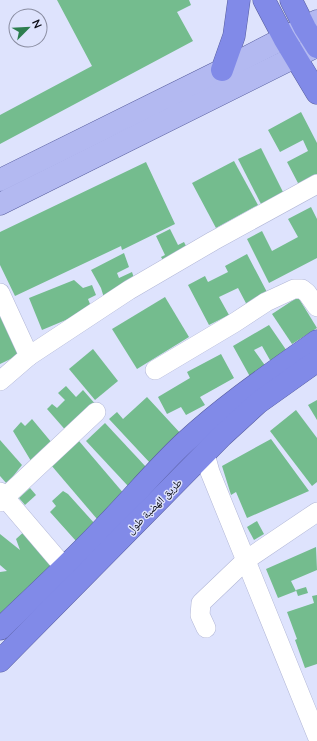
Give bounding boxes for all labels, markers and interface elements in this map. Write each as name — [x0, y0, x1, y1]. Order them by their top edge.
north arrow — [8, 8, 48, 48]
text: N — [28, 17, 45, 31]
street label: طريق الهضبة طول — [123, 475, 185, 537]

